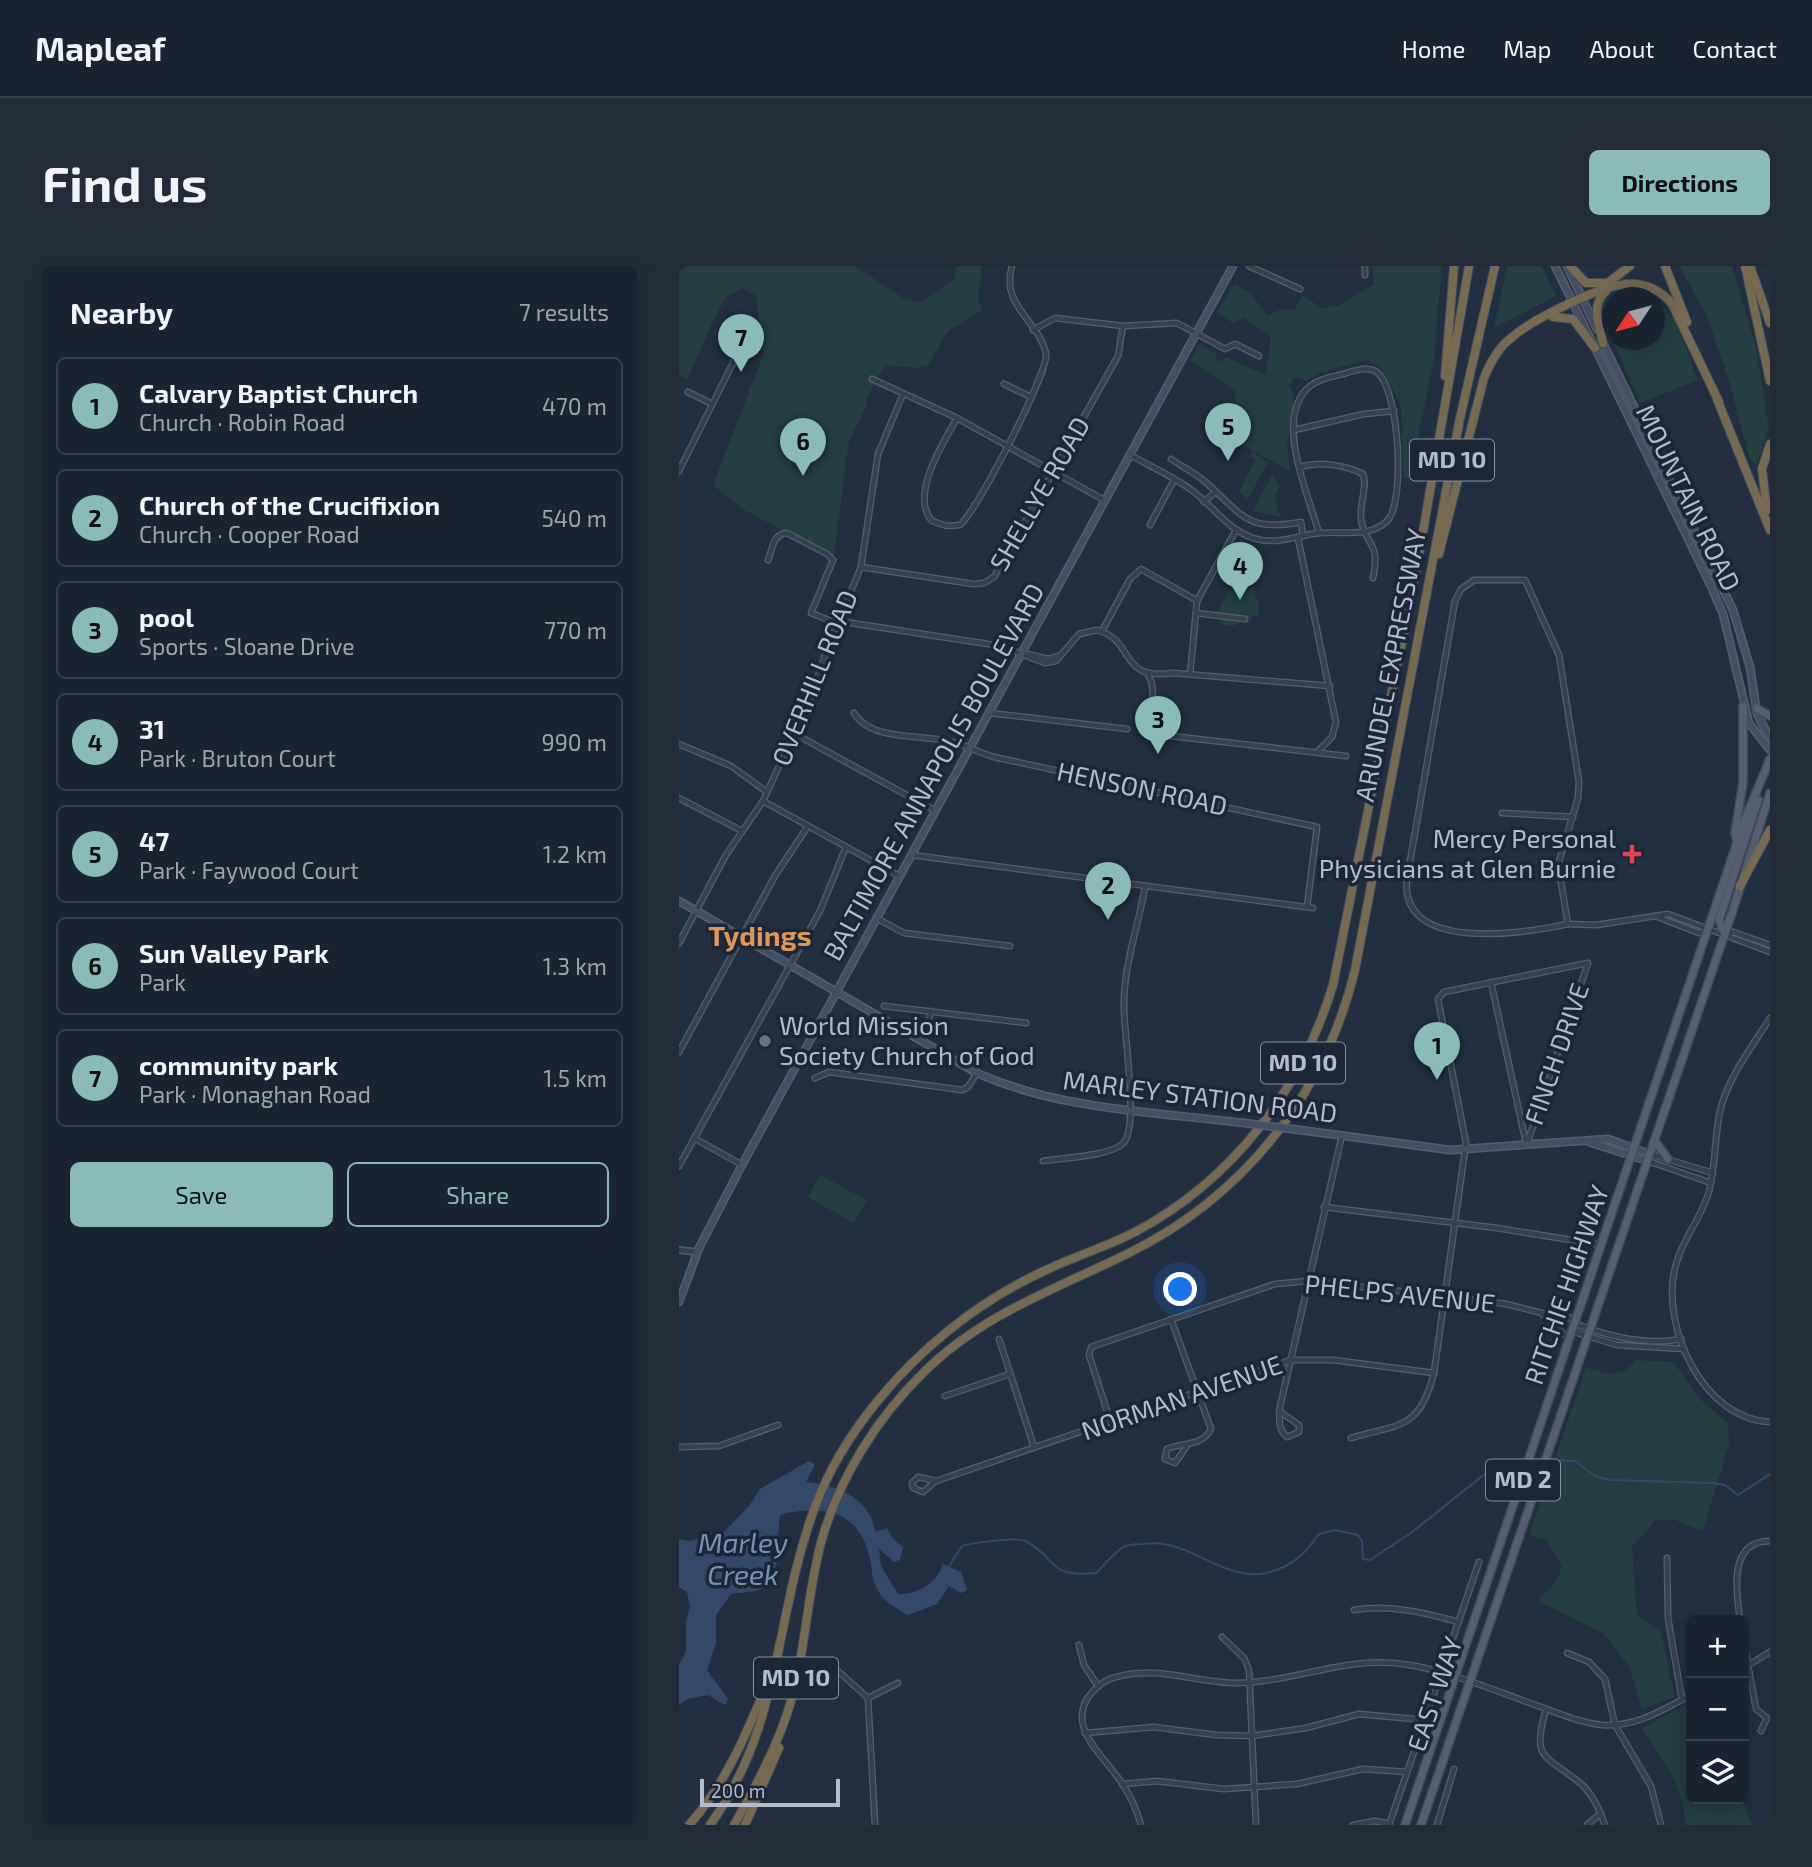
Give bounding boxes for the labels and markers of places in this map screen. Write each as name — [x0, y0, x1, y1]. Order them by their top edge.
pin: 7 — [718, 314, 764, 372]
pin: 5 — [1205, 403, 1251, 461]
pin: 6 — [780, 418, 826, 476]
pin: 4 — [1217, 542, 1263, 600]
pin: 3 — [1135, 696, 1181, 754]
place label: Mercy Personal Physicians at Glen Burnie — [1319, 822, 1616, 883]
marker: Mercy Personal Physicians at Glen Burnie — [1622, 844, 1642, 864]
pin: 2 — [1085, 862, 1131, 920]
place label: World Mission Society Church of God — [779, 1009, 1035, 1070]
pin: 1 — [1414, 1022, 1460, 1080]
marker: World Mission Society Church of God — [757, 1033, 773, 1049]

